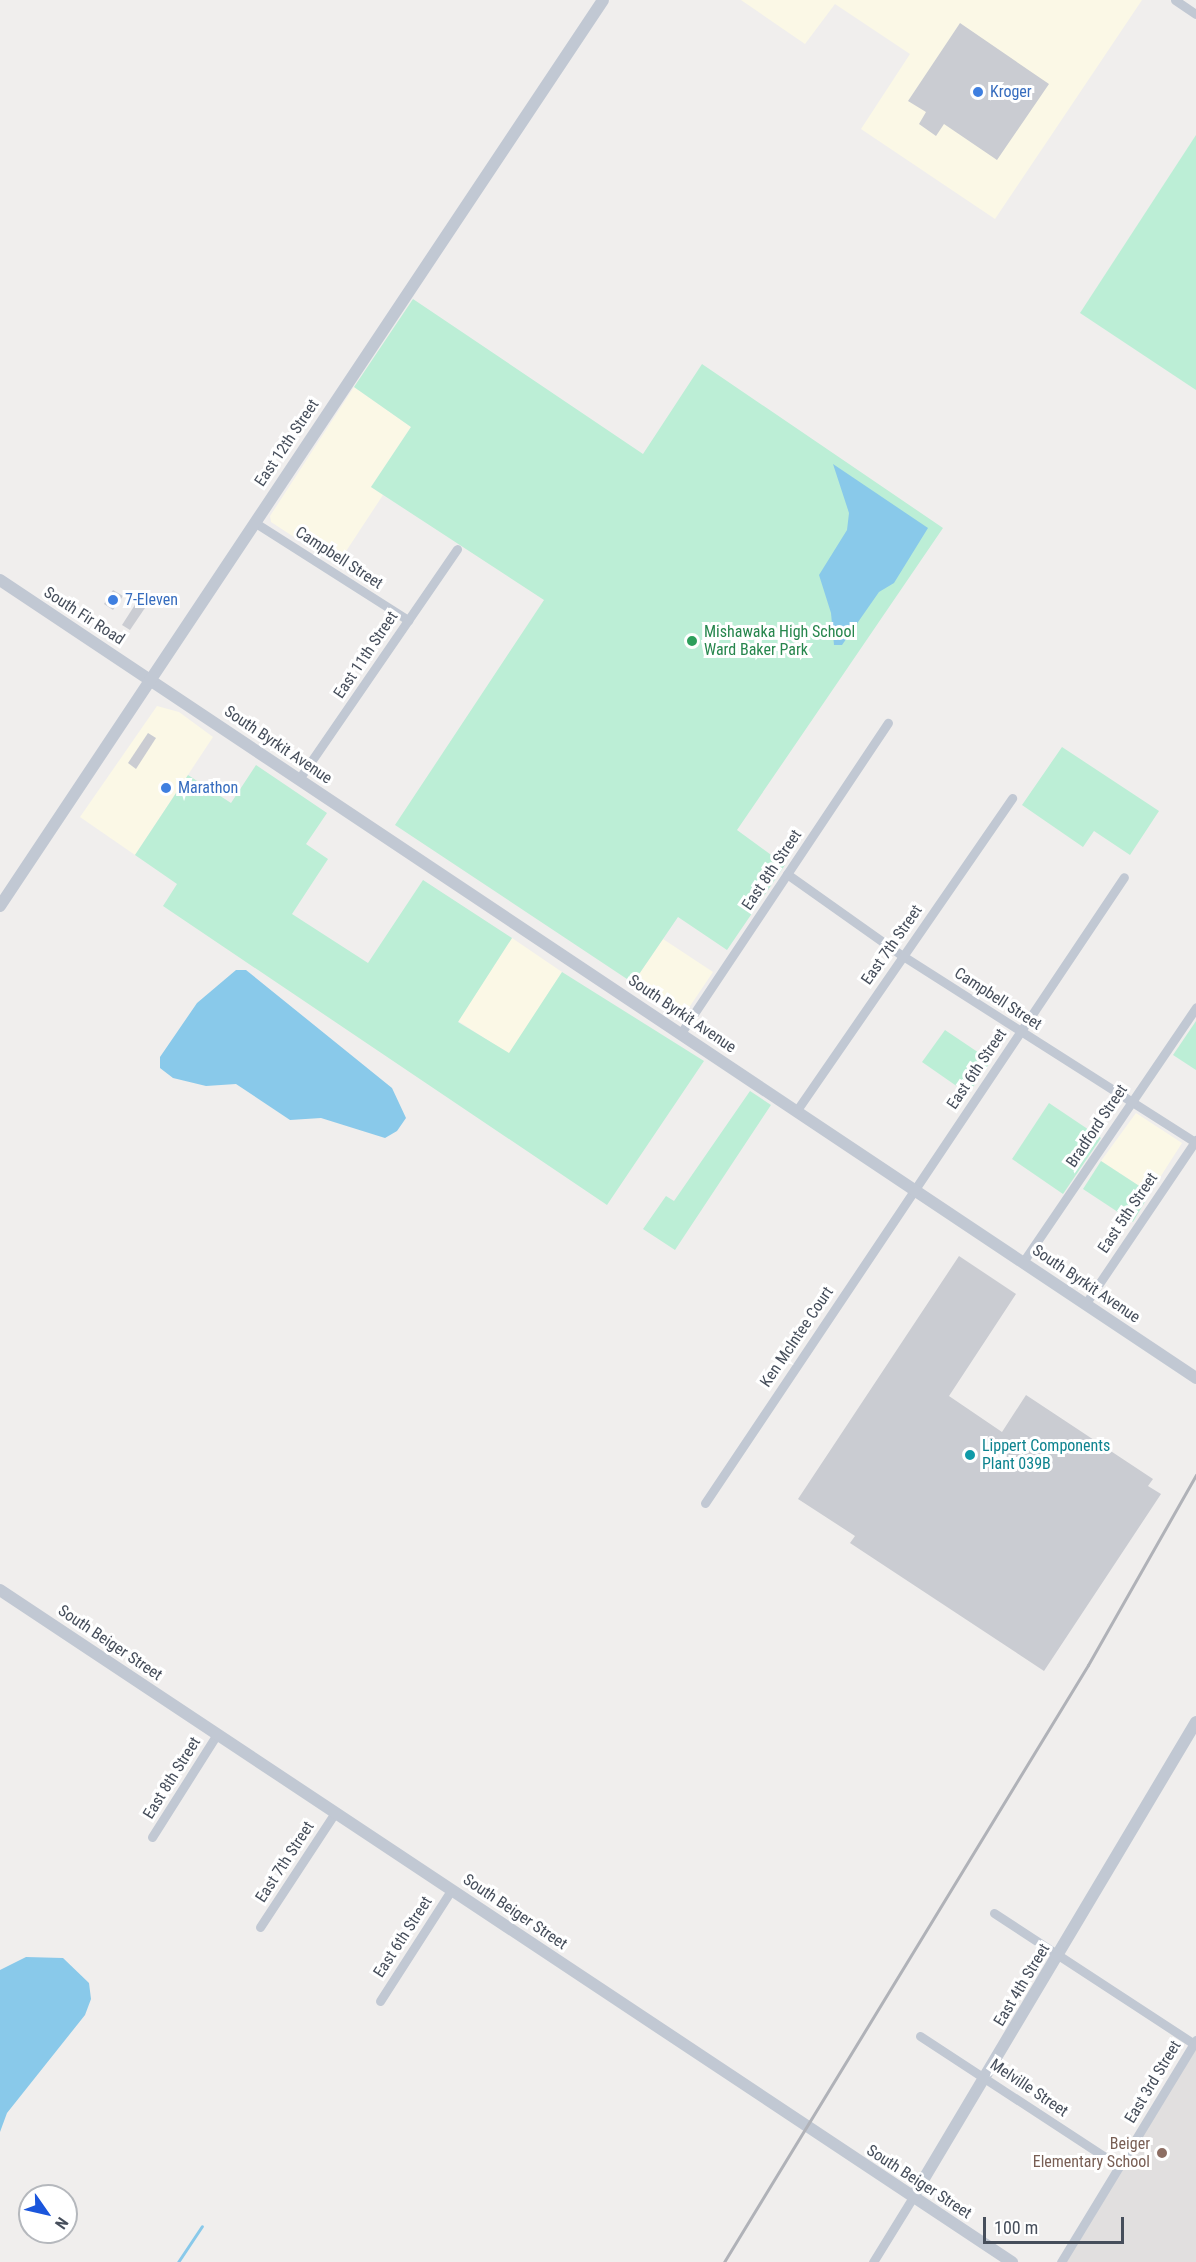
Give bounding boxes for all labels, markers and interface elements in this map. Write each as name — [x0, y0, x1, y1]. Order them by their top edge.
place label: Kroger — [990, 82, 1032, 102]
marker: Kroger — [971, 85, 985, 99]
street label: East 12th Street — [251, 396, 323, 490]
street label: Campbell Street — [292, 523, 386, 593]
street label: South Fir Road — [40, 583, 128, 649]
place label: 7-Eleven — [125, 590, 178, 610]
marker: 7-Eleven — [106, 593, 120, 607]
street label: East 11th Street — [330, 608, 402, 702]
place label: Mishawaka High School Ward Baker Park — [704, 622, 855, 660]
marker: Mishawaka High School Ward Baker Park — [685, 634, 699, 648]
street label: South Byrkit Avenue — [220, 702, 336, 788]
place label: Marathon — [178, 778, 238, 798]
marker: Marathon — [159, 781, 173, 795]
street label: East 8th Street — [738, 826, 806, 914]
street label: East 7th Street — [858, 901, 926, 989]
street label: Campbell Street — [951, 964, 1045, 1034]
street label: South Byrkit Avenue — [624, 971, 740, 1057]
street label: East 6th Street — [943, 1025, 1011, 1113]
street label: Bradford Street — [1062, 1081, 1132, 1171]
street label: East 5th Street — [1094, 1169, 1162, 1257]
street label: South Byrkit Avenue — [1028, 1241, 1144, 1327]
street label: Ken McIntee Court — [756, 1283, 838, 1391]
place label: Lippert Components Plant 039B — [982, 1436, 1110, 1474]
marker: Lippert Components Plant 039B — [963, 1448, 977, 1462]
street label: South Beiger Street — [54, 1601, 166, 1685]
street label: East 8th Street — [139, 1734, 205, 1822]
street label: East 7th Street — [252, 1818, 318, 1906]
street label: South Beiger Street — [459, 1870, 571, 1954]
street label: East 6th Street — [370, 1893, 436, 1981]
street label: East 4th Street — [990, 1940, 1054, 2030]
street label: East 3rd Street — [1121, 2037, 1185, 2127]
street label: Melville Street — [986, 2055, 1072, 2121]
place label: Beiger Elementary School — [1033, 2134, 1150, 2172]
street label: South Beiger Street — [863, 2141, 975, 2223]
marker: Beiger Elementary School — [1155, 2146, 1169, 2160]
north arrow — [18, 2184, 78, 2244]
scale bar — [986, 2205, 1127, 2243]
text: N — [51, 2214, 72, 2233]
text: 100 m — [994, 2217, 1038, 2238]

